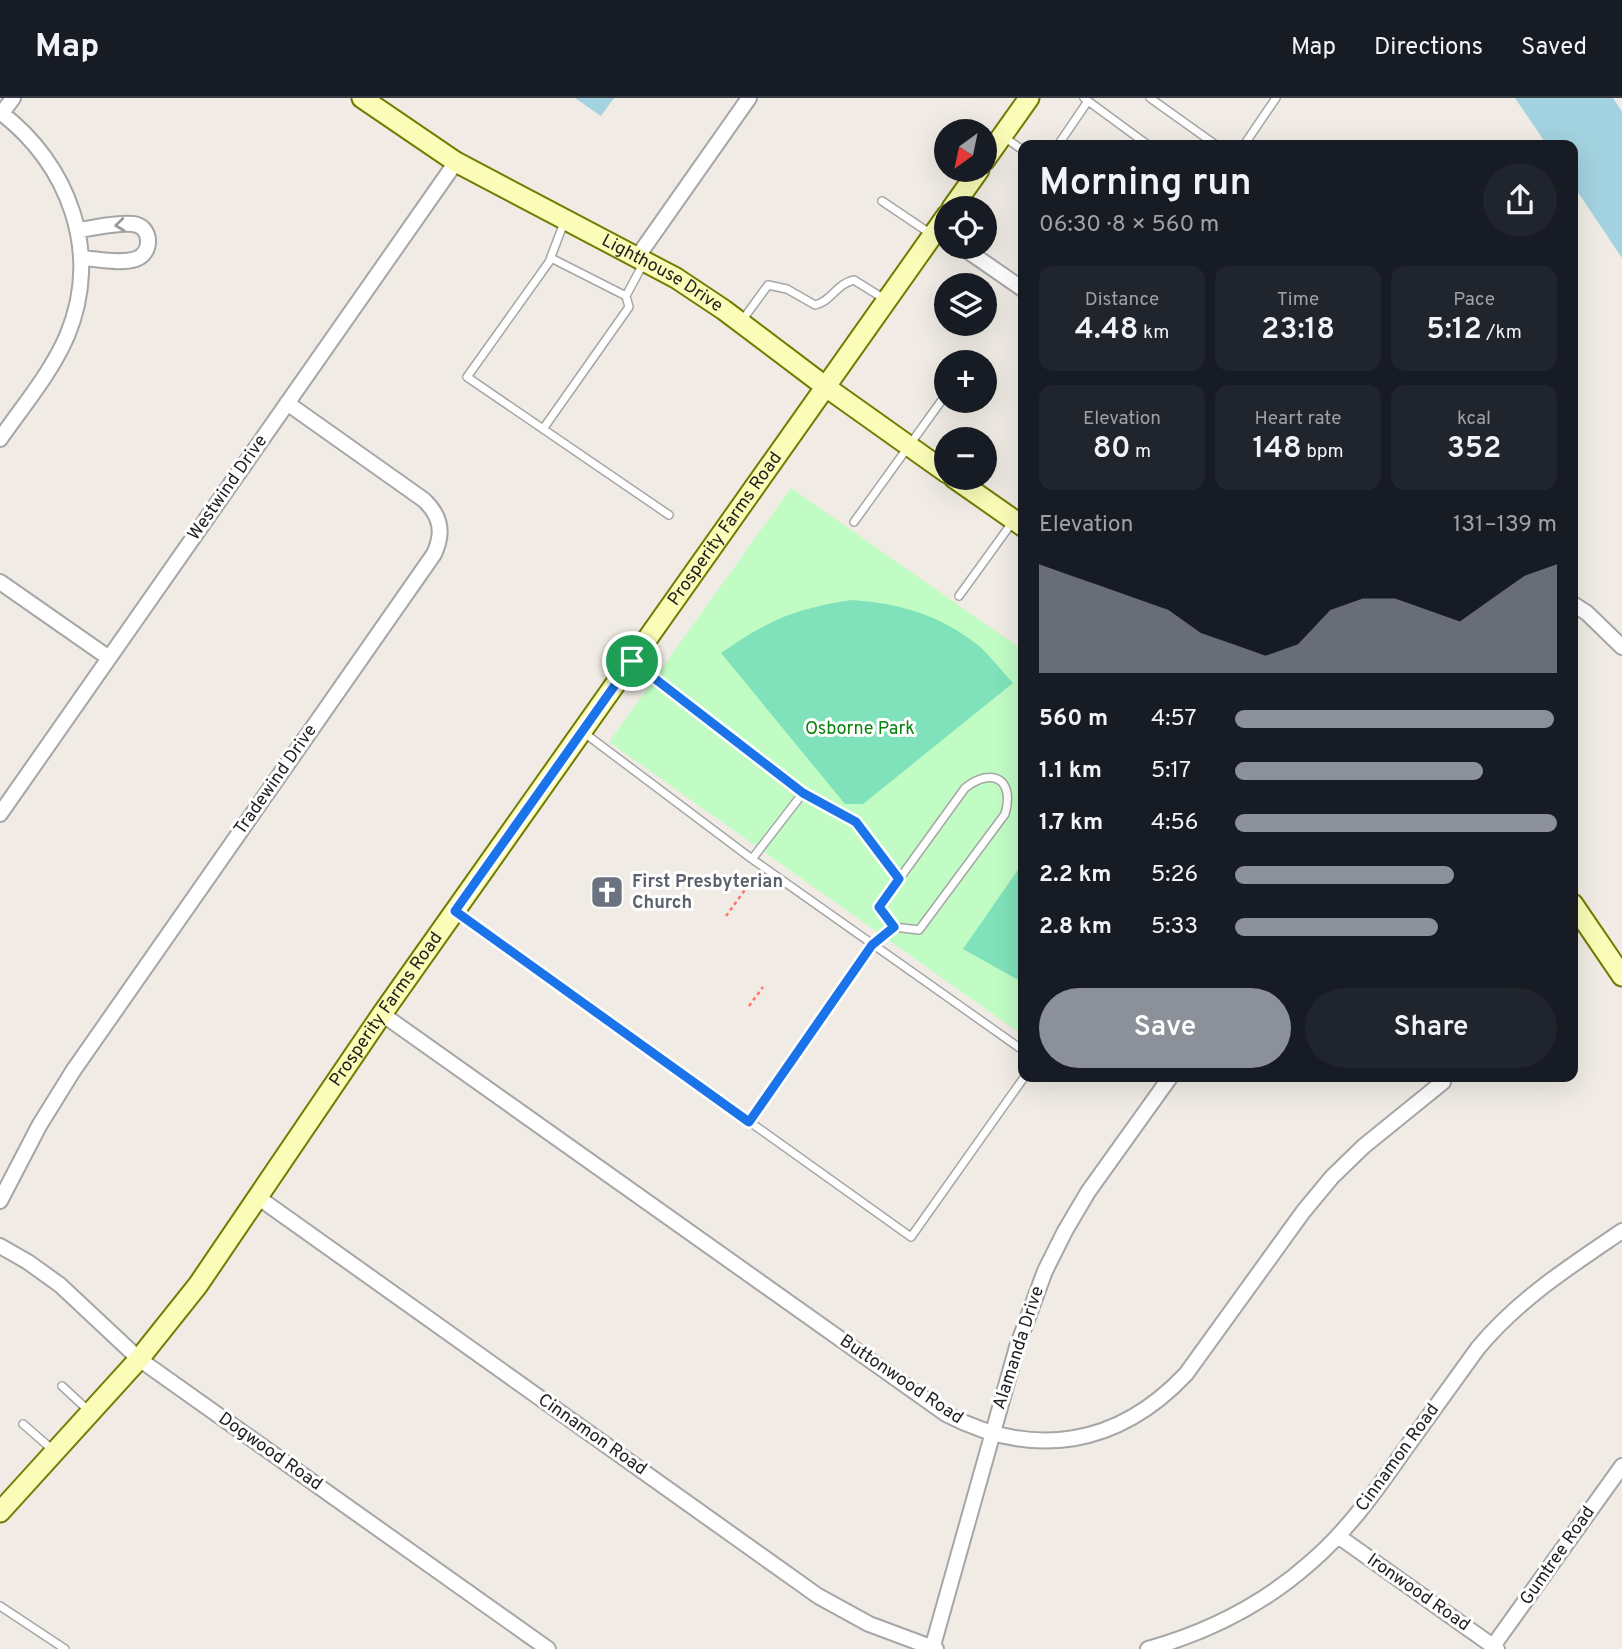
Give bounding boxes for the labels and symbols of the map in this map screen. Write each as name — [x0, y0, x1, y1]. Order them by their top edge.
north arrow — [934, 119, 998, 182]
one-way arrow — [115, 218, 126, 233]
street label: Lighthouse Drive — [597, 229, 727, 317]
street label: Westwind Drive — [183, 431, 273, 545]
street label: Prosperity Farms Road — [663, 447, 787, 610]
pin — [602, 631, 662, 691]
park label: Osborne Park — [805, 718, 915, 741]
street label: Tradewind Drive — [229, 720, 323, 840]
place label: First Presbyterian Church — [632, 871, 783, 915]
church icon: First Presbyterian Church — [588, 873, 626, 911]
street label: Prosperity Farms Road — [324, 928, 448, 1091]
street label: Alamanda Drive — [988, 1283, 1050, 1413]
street label: Buttonwood Road — [835, 1330, 967, 1430]
street label: Cinnamon Road — [533, 1389, 651, 1481]
street label: Cinnamon Road — [1351, 1399, 1445, 1517]
street label: Dogwood Road — [213, 1408, 327, 1496]
street label: Gumtree Road — [1515, 1502, 1601, 1610]
street label: Ironwood Road — [1362, 1549, 1474, 1637]

